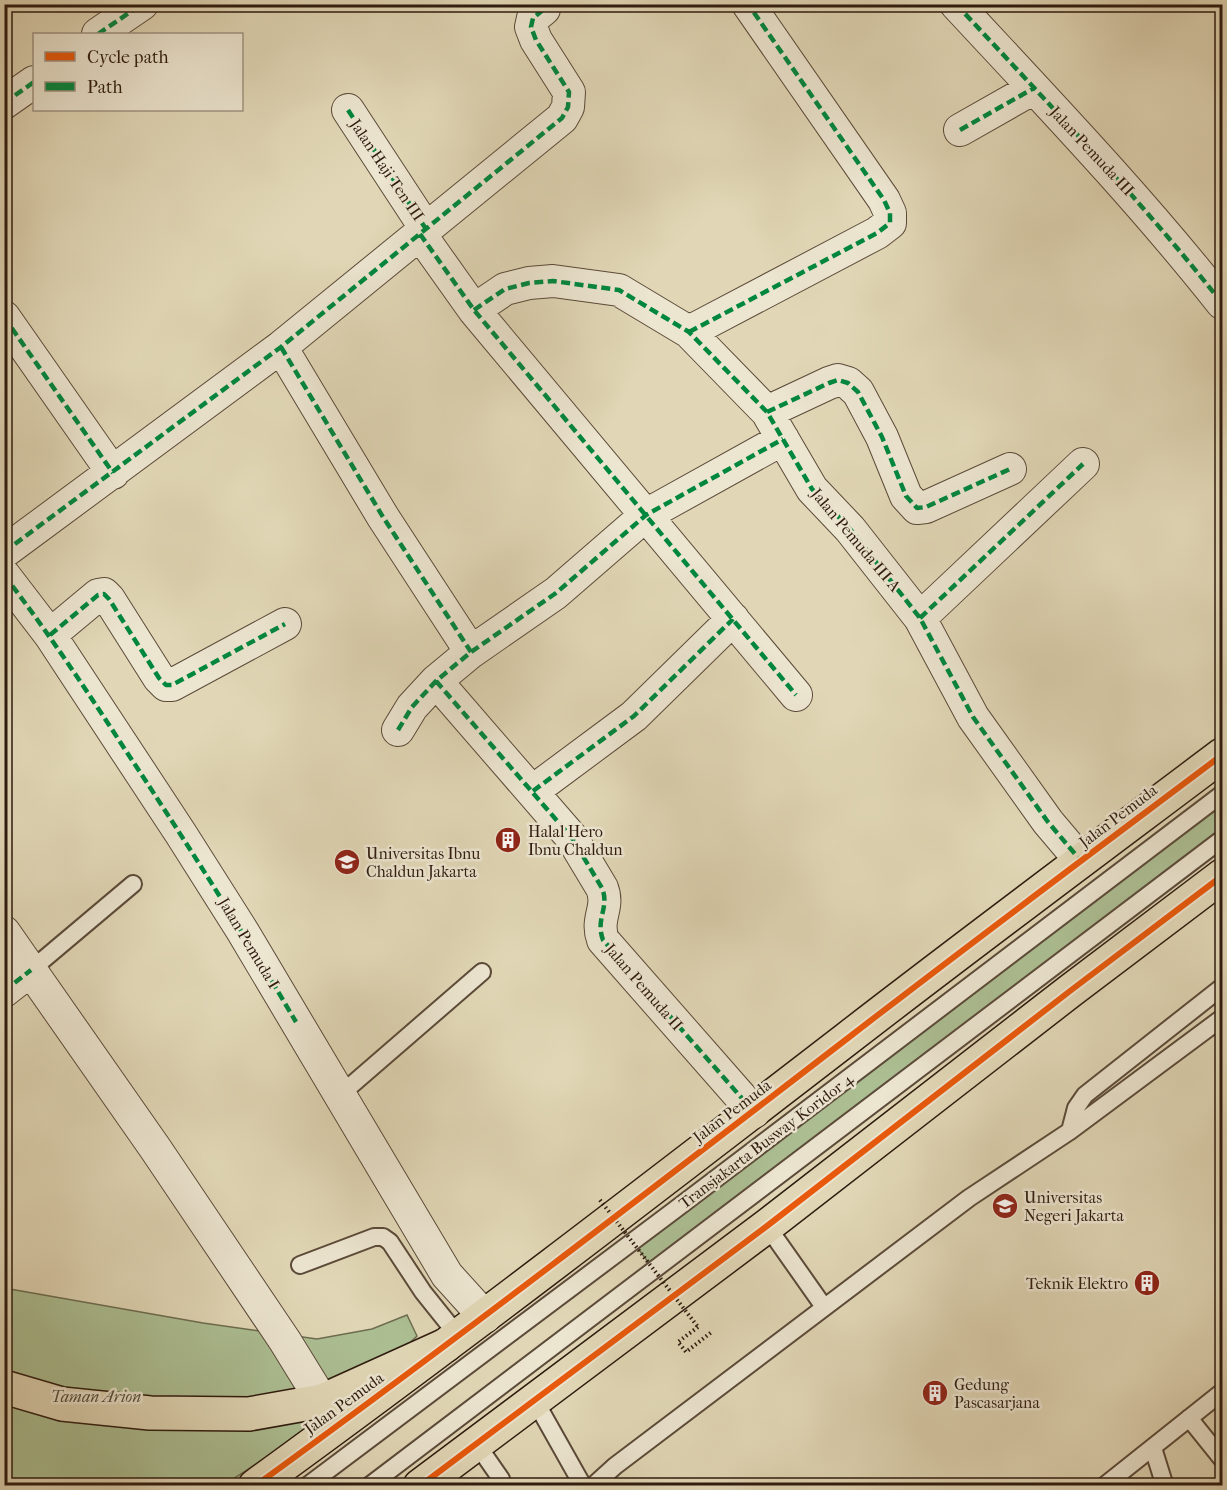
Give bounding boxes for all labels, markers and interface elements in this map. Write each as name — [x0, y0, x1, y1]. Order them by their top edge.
legend — [33, 33, 243, 111]
text: Cycle path — [87, 47, 168, 68]
text: Path — [87, 77, 123, 98]
street label: Jalan Pemuda III — [1044, 101, 1138, 200]
street label: Jalan Haji Ten III — [345, 114, 428, 225]
street label: Jalan Pemuda III A — [806, 483, 905, 596]
street label: Jalan Pemuda — [1074, 780, 1161, 853]
place label: Halal Hero Ibnu Chaldun — [528, 822, 623, 859]
building icon: Halal Hero Ibnu Chaldun — [493, 825, 523, 855]
place label: Universitas Ibnu Chaldun Jakarta — [366, 844, 480, 881]
school or university icon: Universitas Ibnu Chaldun Jakarta — [332, 847, 362, 877]
street label: Jalan Pemuda I — [213, 892, 284, 992]
street label: Jalan Pemuda II — [600, 938, 687, 1034]
street label: Transjakarta Busway Koridor 4 — [675, 1069, 857, 1213]
street label: Jalan Pemuda — [688, 1075, 775, 1148]
place label: Universitas Negeri Jakarta — [1024, 1188, 1124, 1225]
school or university icon: Universitas Negeri Jakarta — [990, 1191, 1020, 1221]
building icon: Teknik Elektro — [1132, 1268, 1162, 1298]
place label: Teknik Elektro — [1026, 1274, 1128, 1293]
street label: Jalan Pemuda — [299, 1368, 388, 1439]
place label: Gedung Pascasarjana — [954, 1375, 1040, 1412]
building icon: Gedung Pascasarjana — [920, 1378, 950, 1408]
park label: Taman Arion — [51, 1387, 141, 1406]

